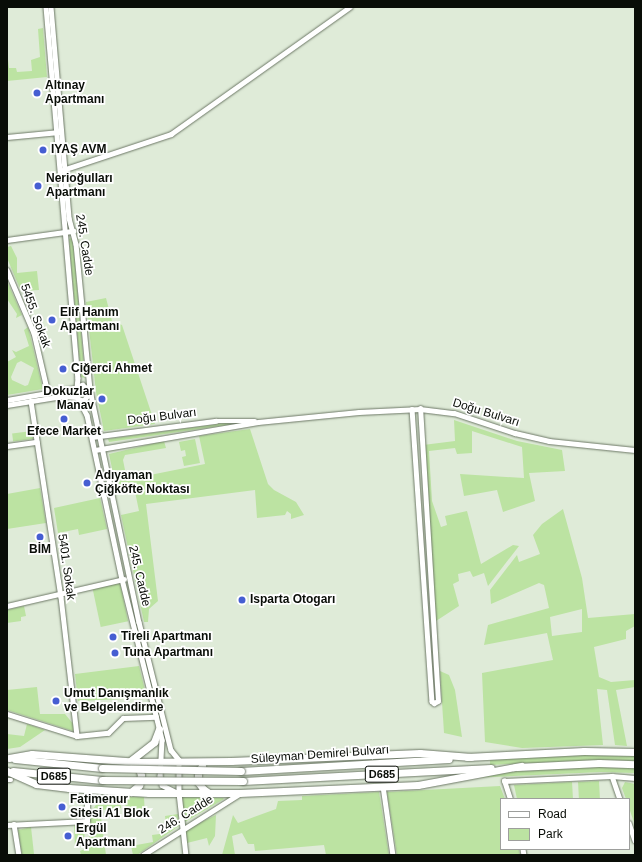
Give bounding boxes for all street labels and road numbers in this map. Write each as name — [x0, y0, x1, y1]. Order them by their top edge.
street label: 245. Cadde — [72, 213, 96, 277]
street label: 5455. Sokak — [17, 282, 53, 350]
street label: Doğu Bulvarı — [451, 396, 521, 430]
street label: Doğu Bulvarı — [127, 406, 197, 428]
street label: 5401. Sokak — [54, 533, 78, 601]
street label: 245. Cadde — [125, 544, 153, 608]
street label: Süleyman Demirel Bulvarı — [250, 743, 390, 767]
road number: D685 — [364, 765, 400, 783]
road number: D685 — [36, 767, 72, 785]
street label: 246. Cadde — [156, 792, 216, 838]

